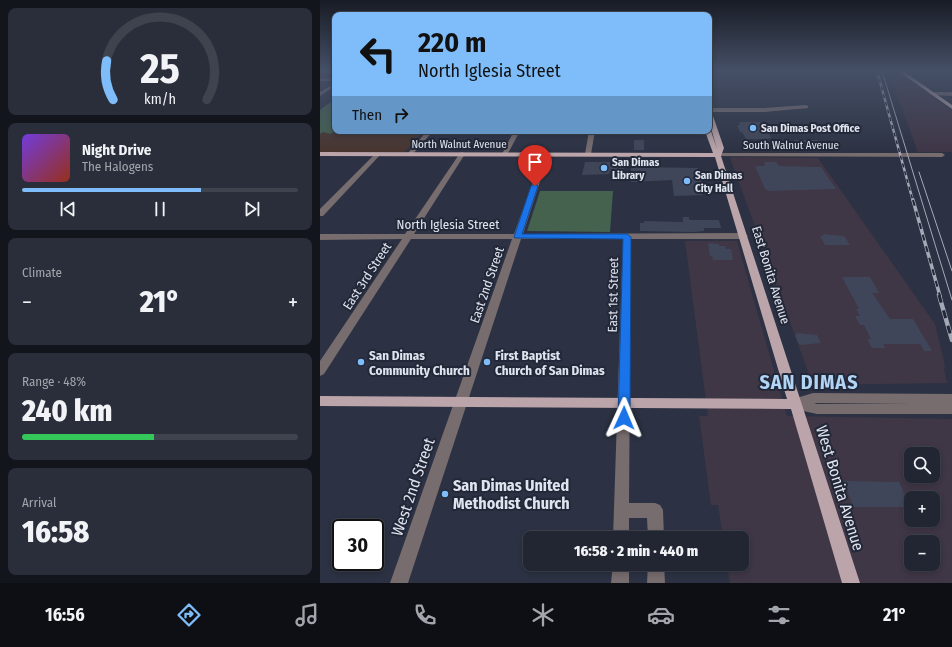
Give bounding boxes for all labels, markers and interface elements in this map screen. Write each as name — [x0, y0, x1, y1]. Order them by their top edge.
text: 220 m — [418, 26, 486, 59]
icon: left — [352, 28, 404, 80]
text: 25 — [139, 43, 180, 93]
text: North Iglesia Street — [418, 60, 561, 82]
text: km/h — [144, 90, 176, 107]
icon: right — [390, 104, 412, 126]
text: Then — [352, 106, 382, 124]
place label: San Dimas Post Office — [761, 122, 860, 135]
marker: San Dimas Post Office — [748, 123, 758, 133]
street label: North Walnut Avenue — [411, 138, 507, 151]
street label: South Walnut Avenue — [743, 139, 839, 152]
text: Night Drive — [82, 141, 151, 159]
pin — [518, 145, 552, 186]
icon: arrive — [524, 151, 546, 173]
place label: San Dimas Library — [612, 156, 659, 182]
text: The Halogens — [82, 159, 153, 174]
marker: San Dimas Library — [599, 163, 609, 173]
place label: San Dimas City Hall — [695, 169, 742, 195]
marker: San Dimas City Hall — [682, 176, 692, 186]
icon: previous — [57, 198, 79, 220]
icon: pause — [149, 198, 171, 220]
icon: next — [241, 198, 263, 220]
street label: North Iglesia Street — [397, 217, 500, 232]
street label: East Bonita Avenue — [749, 224, 793, 326]
street label: East 3rd Street — [340, 239, 395, 312]
street label: East 2nd Street — [467, 244, 507, 325]
street label: East 1st Street — [605, 257, 621, 333]
text: Climate — [22, 265, 62, 280]
text: 21° — [140, 284, 180, 320]
text: − — [22, 289, 32, 316]
text: + — [288, 289, 298, 316]
place label: San Dimas Community Church — [369, 348, 470, 378]
place label: First Baptist Church of San Dimas — [495, 348, 605, 378]
marker: San Dimas Community Church — [356, 357, 366, 367]
marker: First Baptist Church of San Dimas — [482, 357, 492, 367]
district label: SAN DIMAS — [759, 370, 859, 394]
text: Range · 48% — [22, 374, 86, 389]
text: 240 km — [22, 393, 112, 429]
position arrow — [603, 397, 645, 439]
street label: West Bonita Avenue — [812, 423, 868, 553]
street label: West 2nd Street — [387, 435, 439, 539]
map controls — [904, 447, 940, 571]
button: search — [904, 447, 940, 483]
place label: San Dimas United Methodist Church — [453, 476, 570, 513]
marker: San Dimas United Methodist Church — [440, 489, 450, 499]
button: + — [904, 491, 940, 527]
text: Arrival — [22, 495, 56, 510]
text: 16:58 — [22, 514, 89, 550]
speed limit sign: 30 — [332, 519, 384, 571]
button: − — [904, 535, 940, 571]
text: 16:58 · 2 min · 440 m — [574, 542, 698, 560]
icon: directions — [175, 601, 203, 629]
icon: music — [293, 601, 321, 629]
icon: phone — [411, 601, 439, 629]
icon: climate — [529, 601, 557, 629]
icon: car — [647, 601, 675, 629]
icon: filters — [765, 601, 793, 629]
text: 16:56 — [45, 604, 85, 626]
text: 21° — [883, 604, 907, 626]

